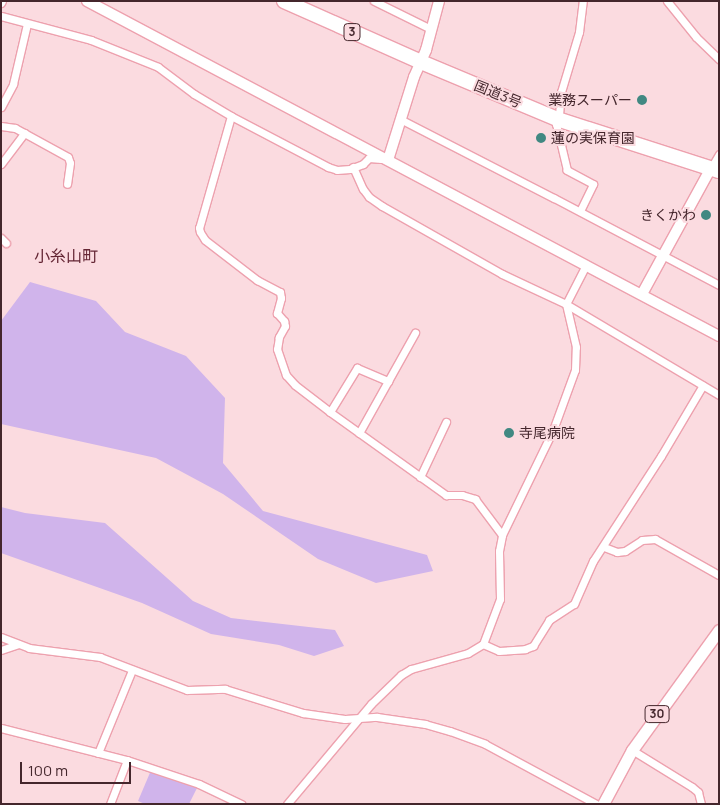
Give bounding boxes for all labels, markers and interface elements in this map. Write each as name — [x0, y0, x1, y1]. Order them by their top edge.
road number: 3 — [343, 22, 361, 42]
street label: 国道3号 — [472, 77, 524, 111]
place label: 業務スーパー — [548, 92, 632, 108]
marker: 業務スーパー — [636, 94, 648, 106]
place label: 蓮の実保育園 — [551, 130, 635, 146]
marker: 蓮の実保育園 — [535, 132, 547, 144]
place label: きくかわ — [640, 207, 696, 223]
marker: きくかわ — [700, 209, 712, 221]
district label: 小糸山町 — [34, 246, 98, 266]
place label: 寺尾病院 — [519, 425, 575, 441]
marker: 寺尾病院 — [503, 427, 515, 439]
road number: 30 — [644, 704, 670, 724]
scale bar — [22, 752, 134, 784]
text: 100 m — [28, 760, 68, 781]

